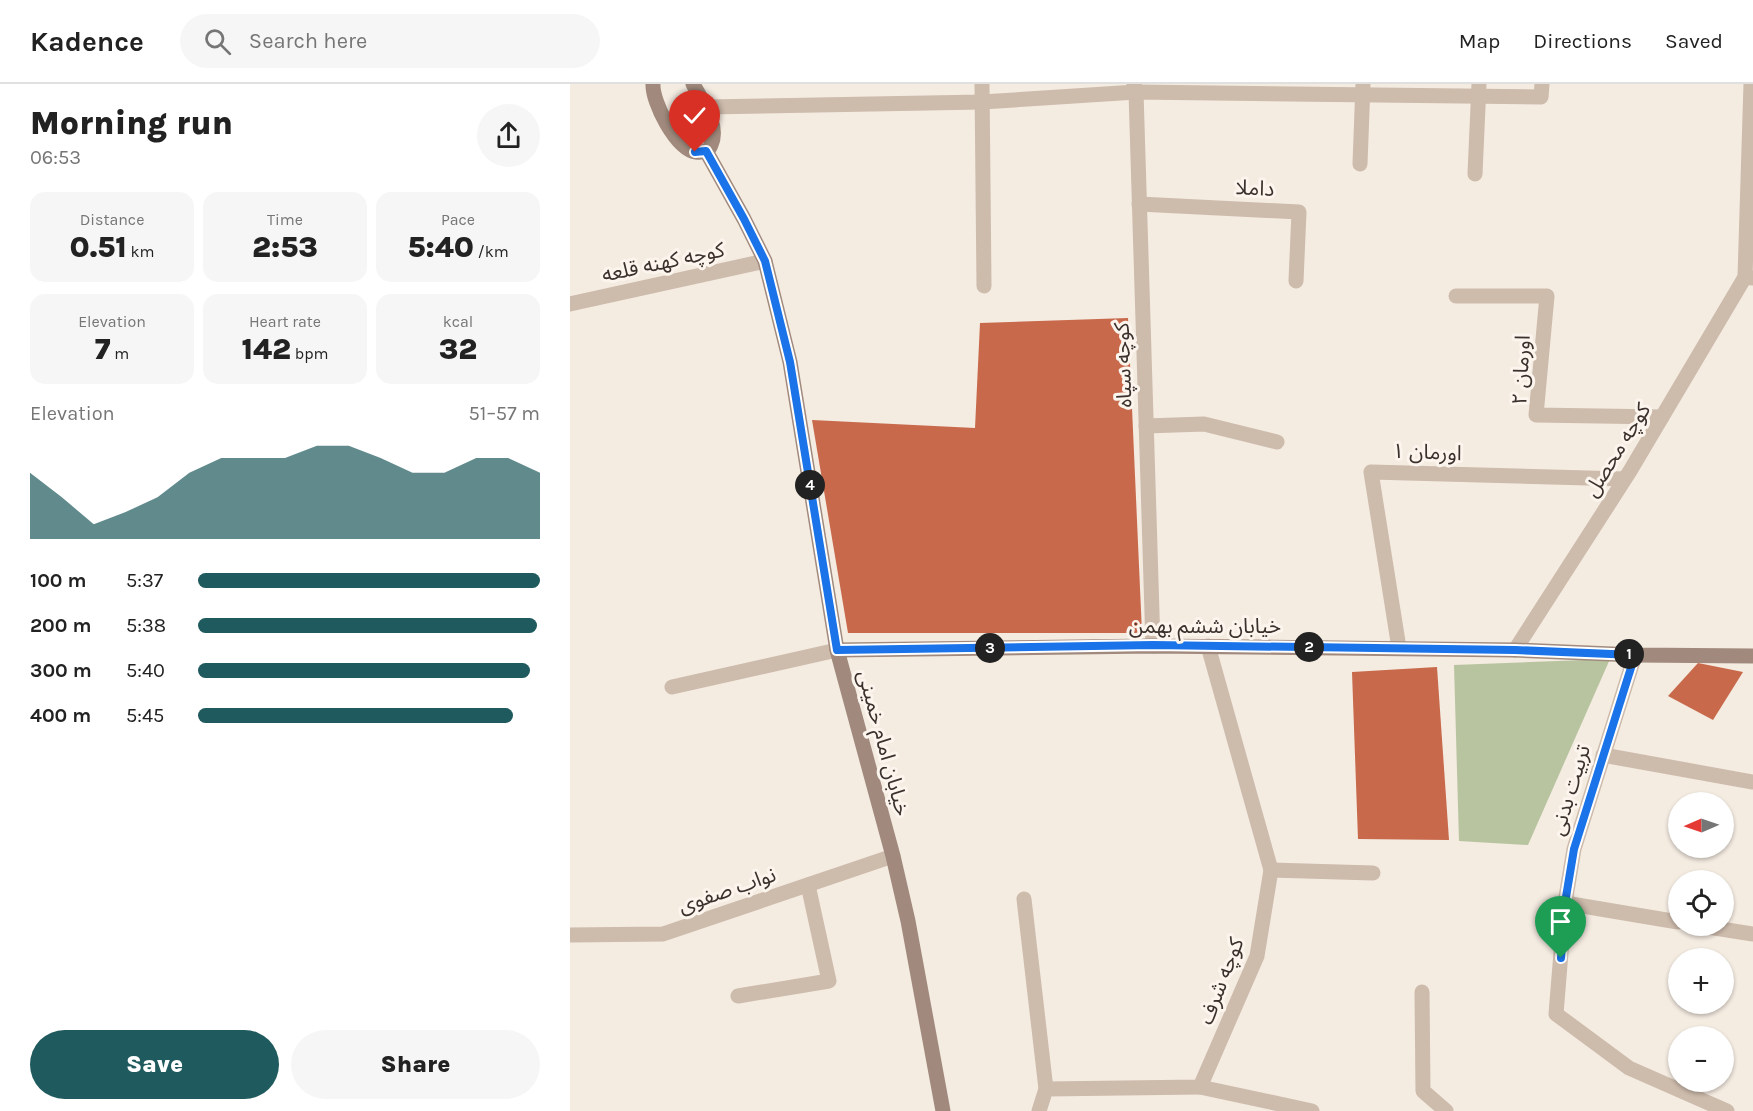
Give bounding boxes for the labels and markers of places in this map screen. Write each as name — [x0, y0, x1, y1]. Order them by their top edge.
pin — [669, 90, 720, 152]
pin: 4 — [795, 470, 825, 500]
pin: 2 — [1294, 632, 1324, 662]
pin: 3 — [975, 633, 1005, 663]
pin: 1 — [1614, 639, 1644, 669]
pin — [1535, 896, 1586, 958]

